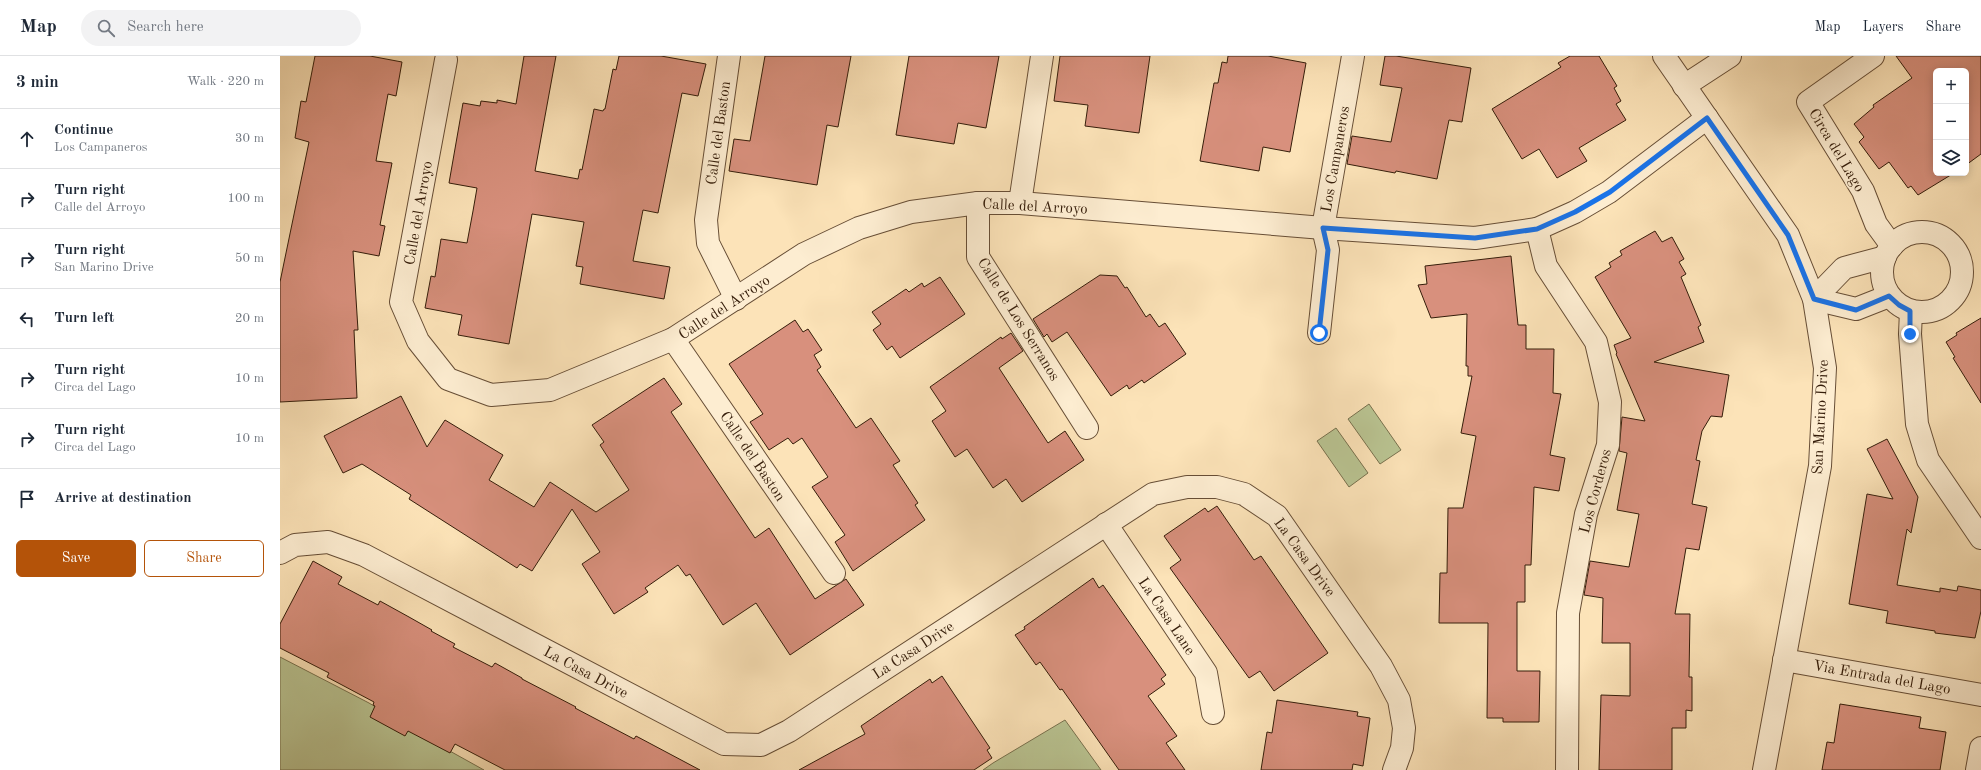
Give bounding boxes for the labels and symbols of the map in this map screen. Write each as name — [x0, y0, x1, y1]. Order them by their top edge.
street label: Calle del Baston — [705, 80, 734, 186]
street label: Los Campaneros — [1320, 105, 1353, 214]
street label: Circa del Lago — [1805, 106, 1866, 195]
street label: Calle del Arroyo — [403, 160, 436, 267]
street label: Calle del Arroyo — [982, 197, 1088, 218]
street label: Calle de Los Serranos — [974, 256, 1062, 384]
street label: Calle del Arroyo — [676, 273, 773, 343]
route start — [1310, 324, 1328, 342]
route end — [1901, 325, 1919, 343]
street label: San Marino Drive — [1811, 359, 1832, 475]
street label: Calle del Baston — [716, 409, 787, 504]
street label: Los Corderos — [1578, 448, 1615, 535]
street label: La Casa Drive — [1270, 516, 1337, 600]
street label: La Casa Lane — [1134, 575, 1197, 658]
street label: La Casa Drive — [871, 620, 957, 683]
street label: La Casa Drive — [541, 645, 630, 702]
street label: Via Entrada del Lago — [1812, 659, 1952, 698]

